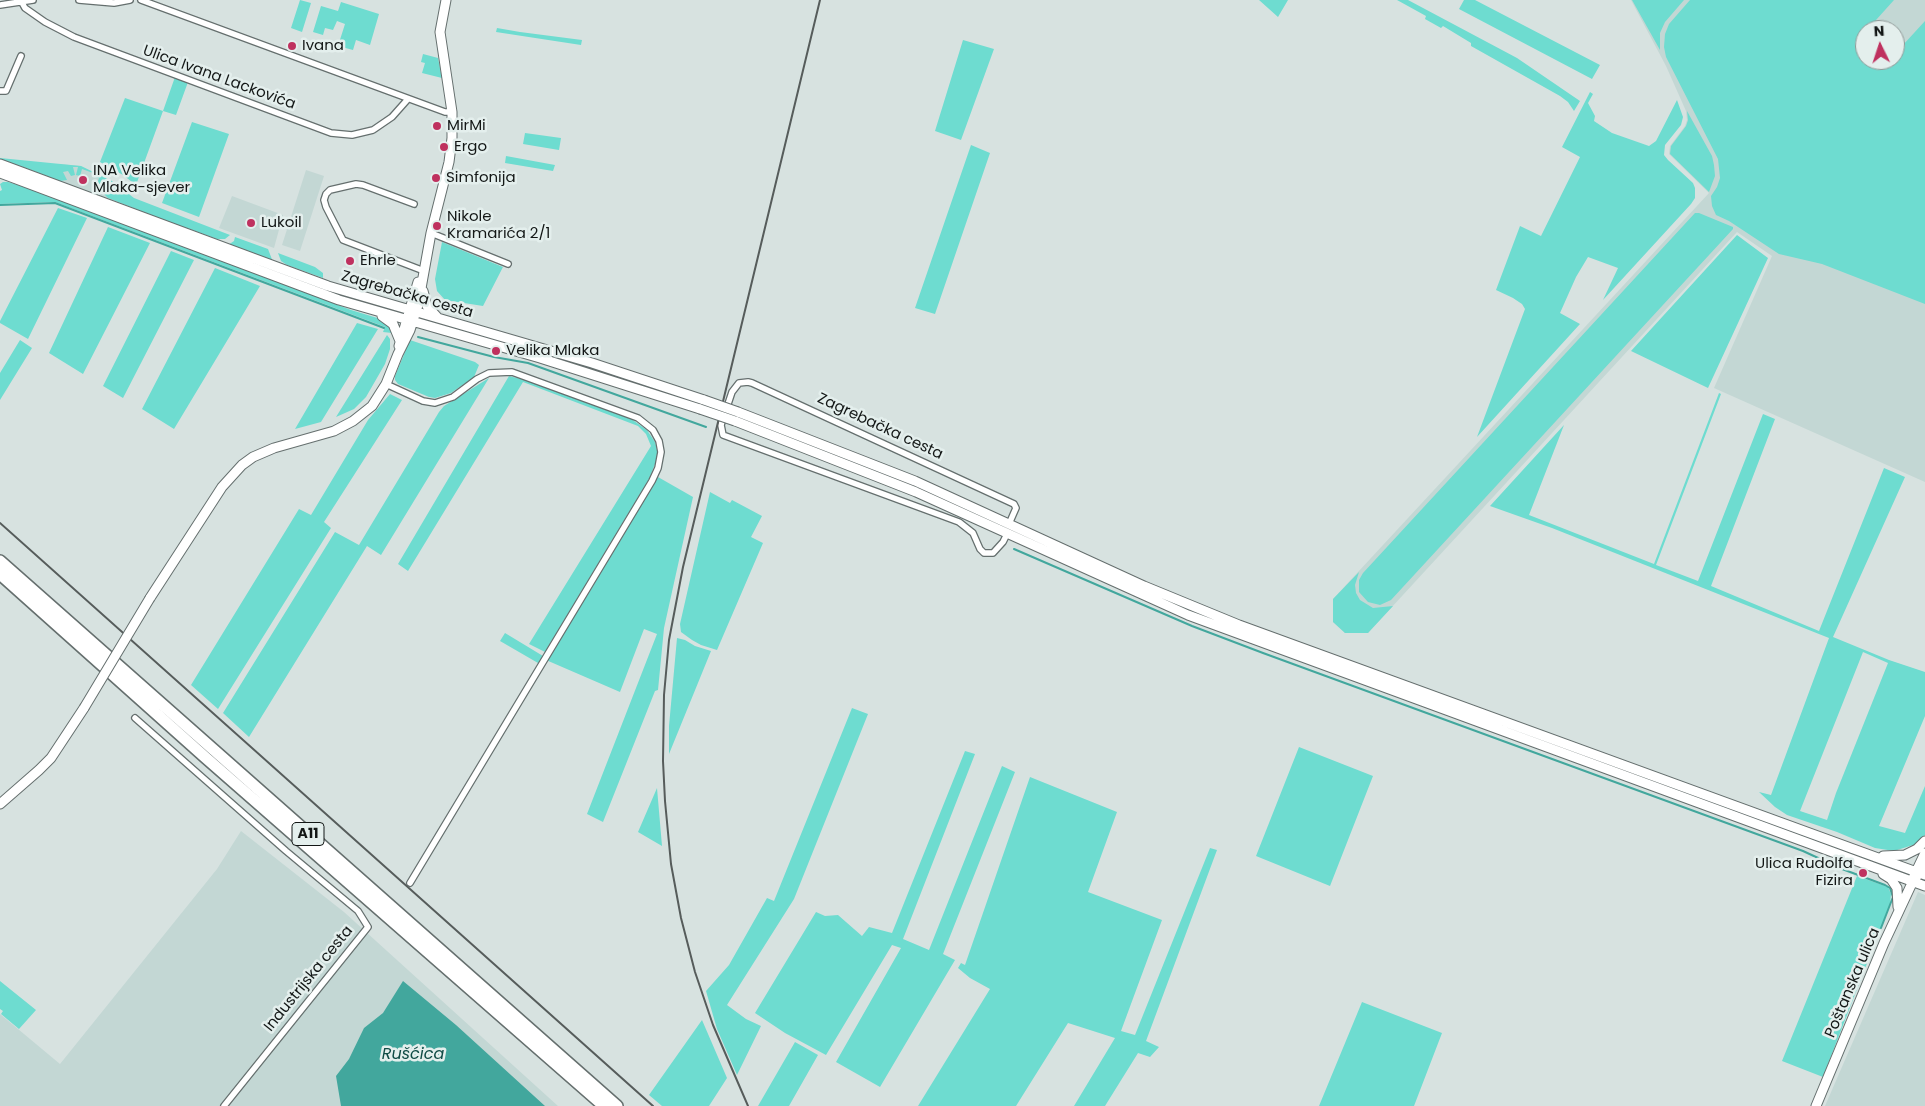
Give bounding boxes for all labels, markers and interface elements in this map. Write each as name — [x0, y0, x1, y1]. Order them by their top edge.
north arrow — [1855, 20, 1905, 70]
text: N — [1873, 21, 1885, 41]
place label: Ivana — [302, 37, 344, 55]
marker: Ivana — [286, 40, 298, 52]
street label: Ulica Ivana Lackovića — [140, 42, 298, 114]
place label: MirMi — [447, 117, 486, 135]
marker: MirMi — [431, 120, 443, 132]
place label: Ergo — [454, 138, 487, 156]
marker: Ergo — [438, 141, 450, 153]
place label: INA Velika Mlaka-sjever — [93, 162, 190, 197]
place label: Simfonija — [446, 169, 516, 187]
marker: Simfonija — [430, 172, 442, 184]
marker: INA Velika Mlaka-sjever — [77, 174, 89, 186]
place label: Nikole Kramarića 2/1 — [447, 208, 550, 243]
place label: Lukoil — [261, 214, 302, 232]
marker: Lukoil — [245, 217, 257, 229]
marker: Nikole Kramarića 2/1 — [431, 220, 443, 232]
place label: Ehrle — [360, 252, 396, 270]
marker: Ehrle — [344, 255, 356, 267]
street label: Zagrebačka cesta — [339, 268, 475, 322]
place label: Velika Mlaka — [506, 342, 599, 360]
marker: Velika Mlaka — [490, 345, 502, 357]
street label: Zagrebačka cesta — [814, 390, 946, 464]
road number: A11 — [292, 822, 324, 846]
place label: Ulica Rudolfa Fizira — [1755, 855, 1853, 890]
marker: Ulica Rudolfa Fizira — [1857, 867, 1869, 879]
street label: Industrijska cesta — [261, 922, 357, 1036]
street label: Poštanska ulica — [1822, 926, 1884, 1040]
water label: Rušćica — [382, 1045, 444, 1065]

